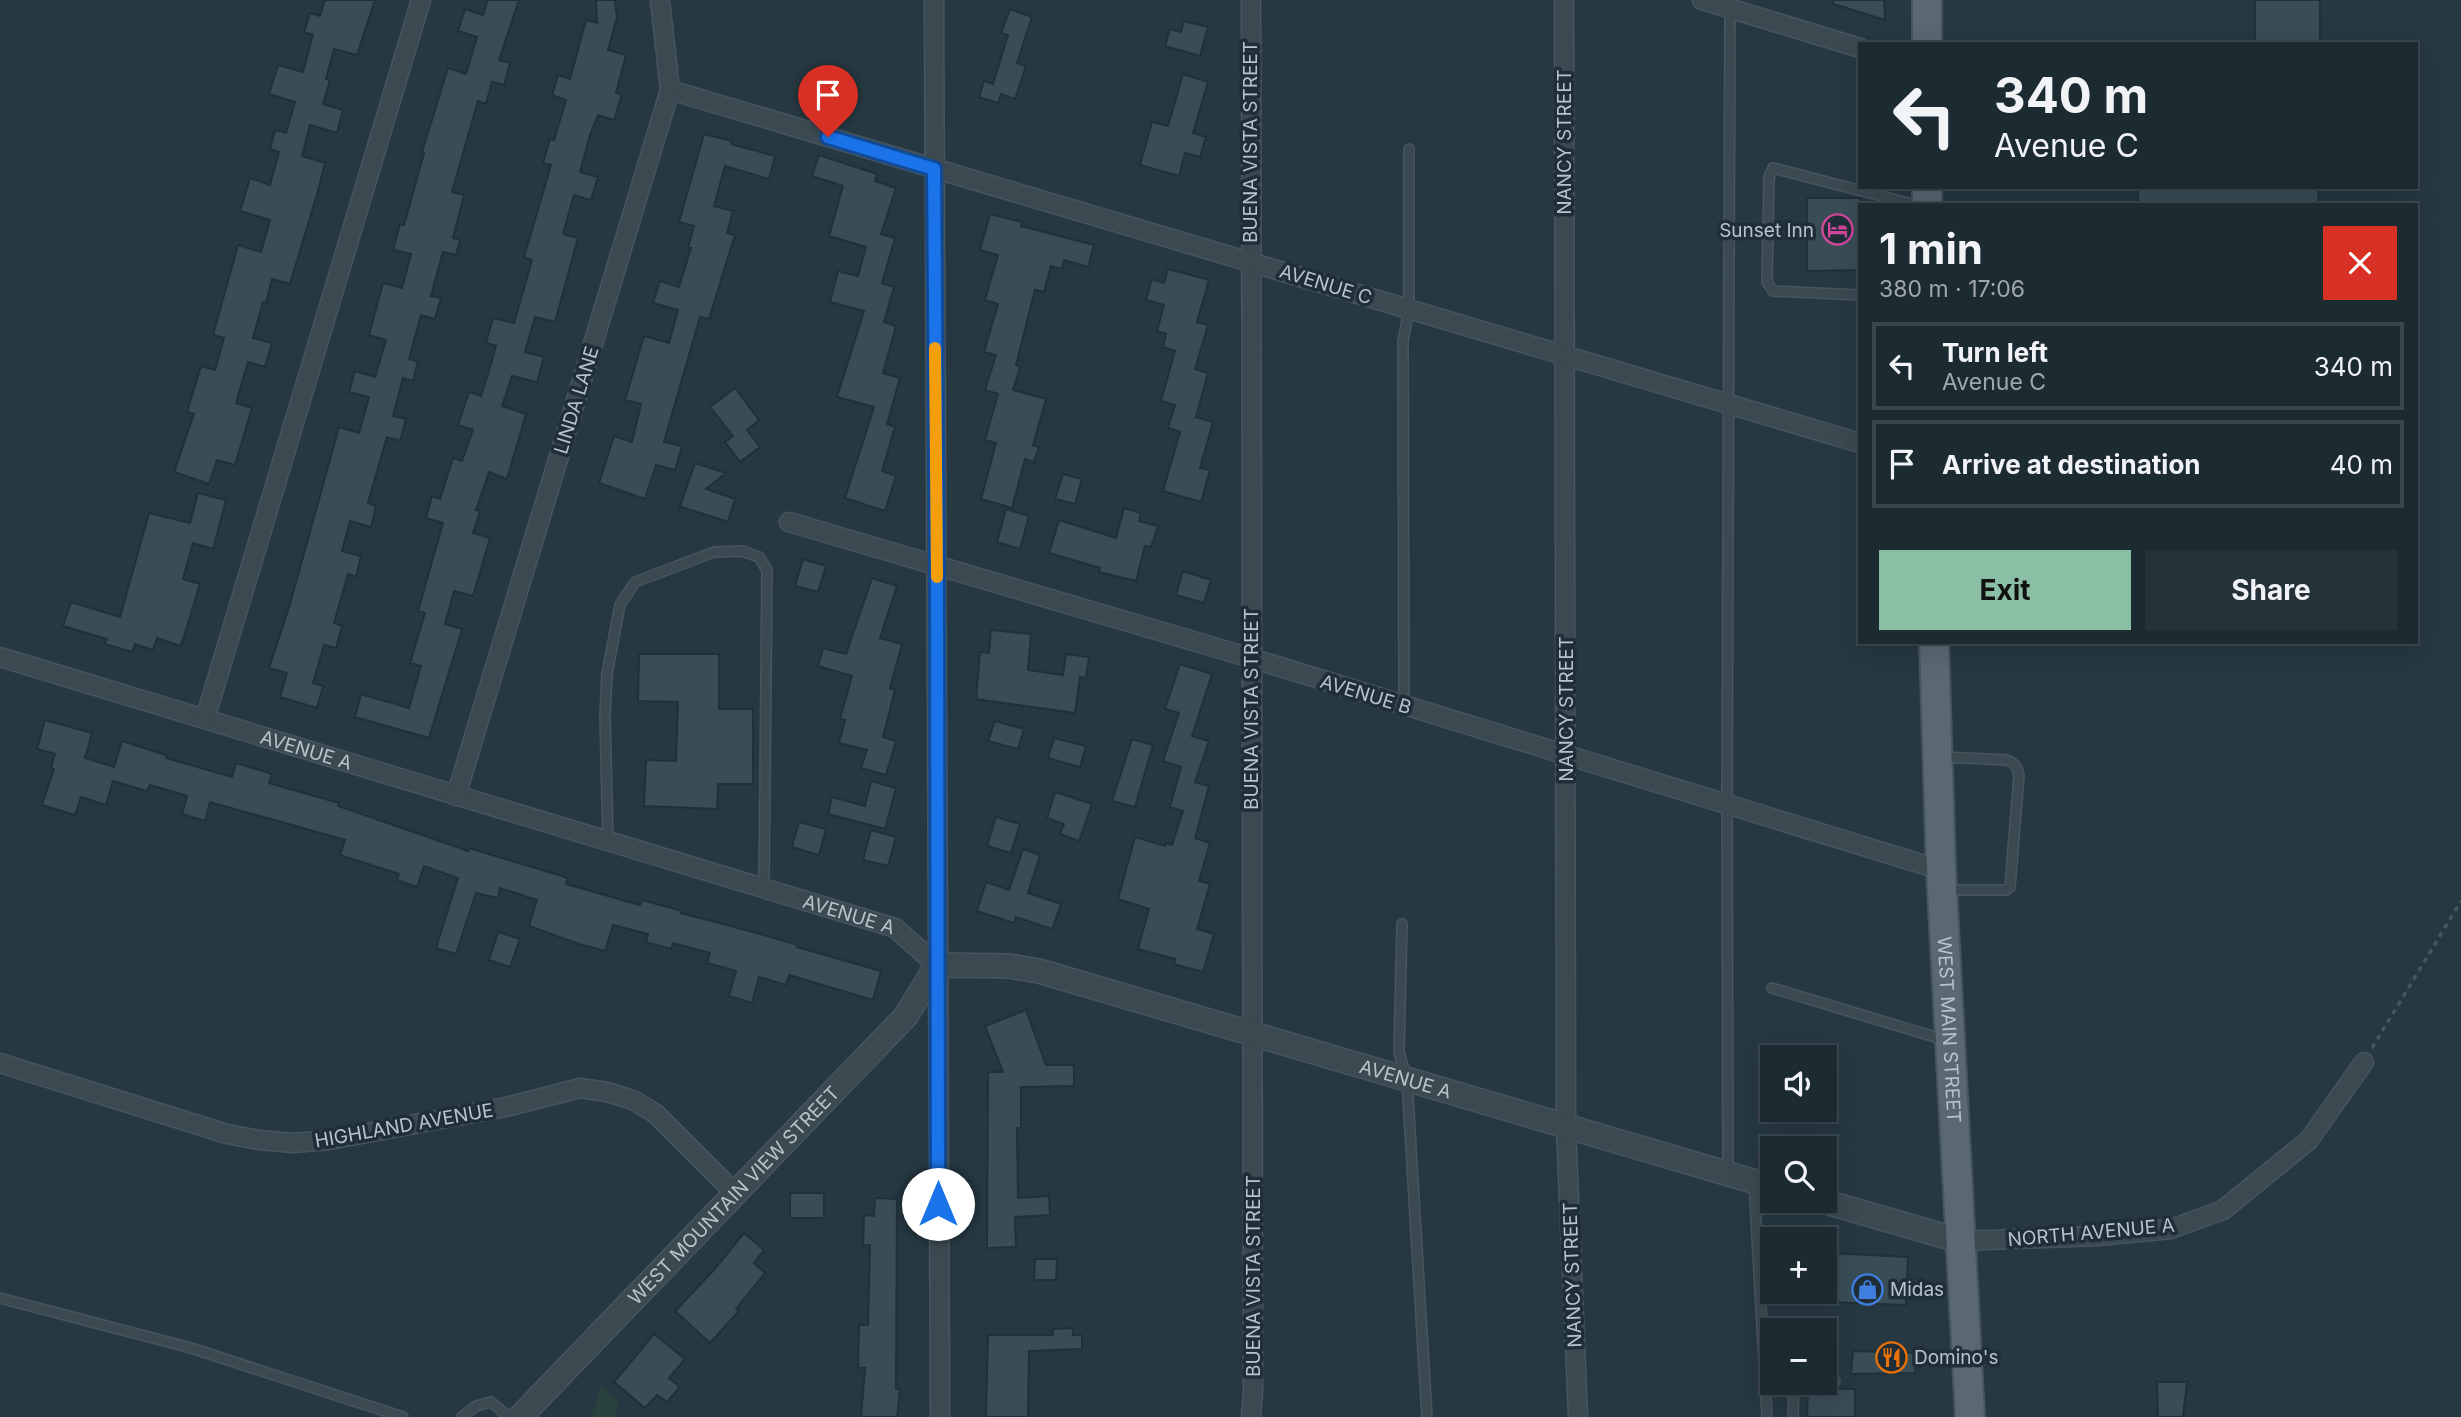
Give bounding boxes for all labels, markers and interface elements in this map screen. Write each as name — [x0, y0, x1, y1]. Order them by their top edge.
street label: BUENA VISTA STREET — [1239, 41, 1262, 243]
pin — [798, 65, 858, 137]
text: 340 m — [1994, 66, 2148, 125]
street label: NANCY STREET — [1553, 69, 1576, 215]
icon: left — [1879, 70, 1970, 161]
icon: arrive — [809, 76, 847, 114]
text: Avenue C — [1994, 126, 2139, 165]
hotel icon: Sunset Inn — [1820, 213, 1854, 247]
place label: Sunset Inn — [1719, 219, 1814, 242]
text: 1 min — [1879, 223, 1983, 274]
button: close — [2323, 226, 2397, 300]
street label: AVENUE C — [1277, 260, 1375, 309]
text: 380 m · 17:06 — [1879, 275, 2025, 303]
text: Turn left — [1942, 337, 2048, 368]
street label: LINDA LANE — [549, 344, 604, 457]
icon: left — [1883, 347, 1921, 385]
text: 340 m — [2314, 351, 2393, 382]
text: Avenue C — [1942, 368, 2046, 396]
icon: arrive — [1883, 445, 1921, 483]
text: Arrive at destination — [1942, 449, 2201, 480]
text: 40 m — [2330, 449, 2393, 480]
button: Exit — [1879, 550, 2131, 630]
button: Share — [2145, 550, 2397, 630]
street label: BUENA VISTA STREET — [1240, 608, 1263, 810]
street label: NANCY STREET — [1555, 636, 1578, 782]
street label: AVENUE B — [1318, 670, 1414, 719]
street label: AVENUE A — [257, 725, 355, 775]
street label: AVENUE A — [800, 890, 897, 939]
street label: WEST MAIN STREET — [1933, 936, 1965, 1124]
map controls — [1760, 1045, 1837, 1395]
button: sound — [1760, 1045, 1837, 1122]
street label: AVENUE A — [1357, 1055, 1454, 1104]
street label: WEST MOUNTAIN VIEW STREET — [624, 1081, 844, 1309]
street label: HIGHLAND AVENUE — [313, 1098, 495, 1153]
button: search — [1760, 1136, 1837, 1213]
position arrow — [901, 1167, 975, 1241]
street label: BUENA VISTA STREET — [1242, 1175, 1265, 1377]
street label: NANCY STREET — [1558, 1202, 1587, 1348]
street label: NORTH AVENUE A — [2007, 1214, 2175, 1251]
button: + — [1760, 1227, 1837, 1304]
shop icon: Midas — [1850, 1272, 1884, 1306]
place label: Midas — [1890, 1278, 1944, 1301]
button: − — [1760, 1318, 1837, 1395]
restaurant icon: Domino's — [1874, 1340, 1908, 1374]
place label: Domino's — [1914, 1346, 1998, 1369]

